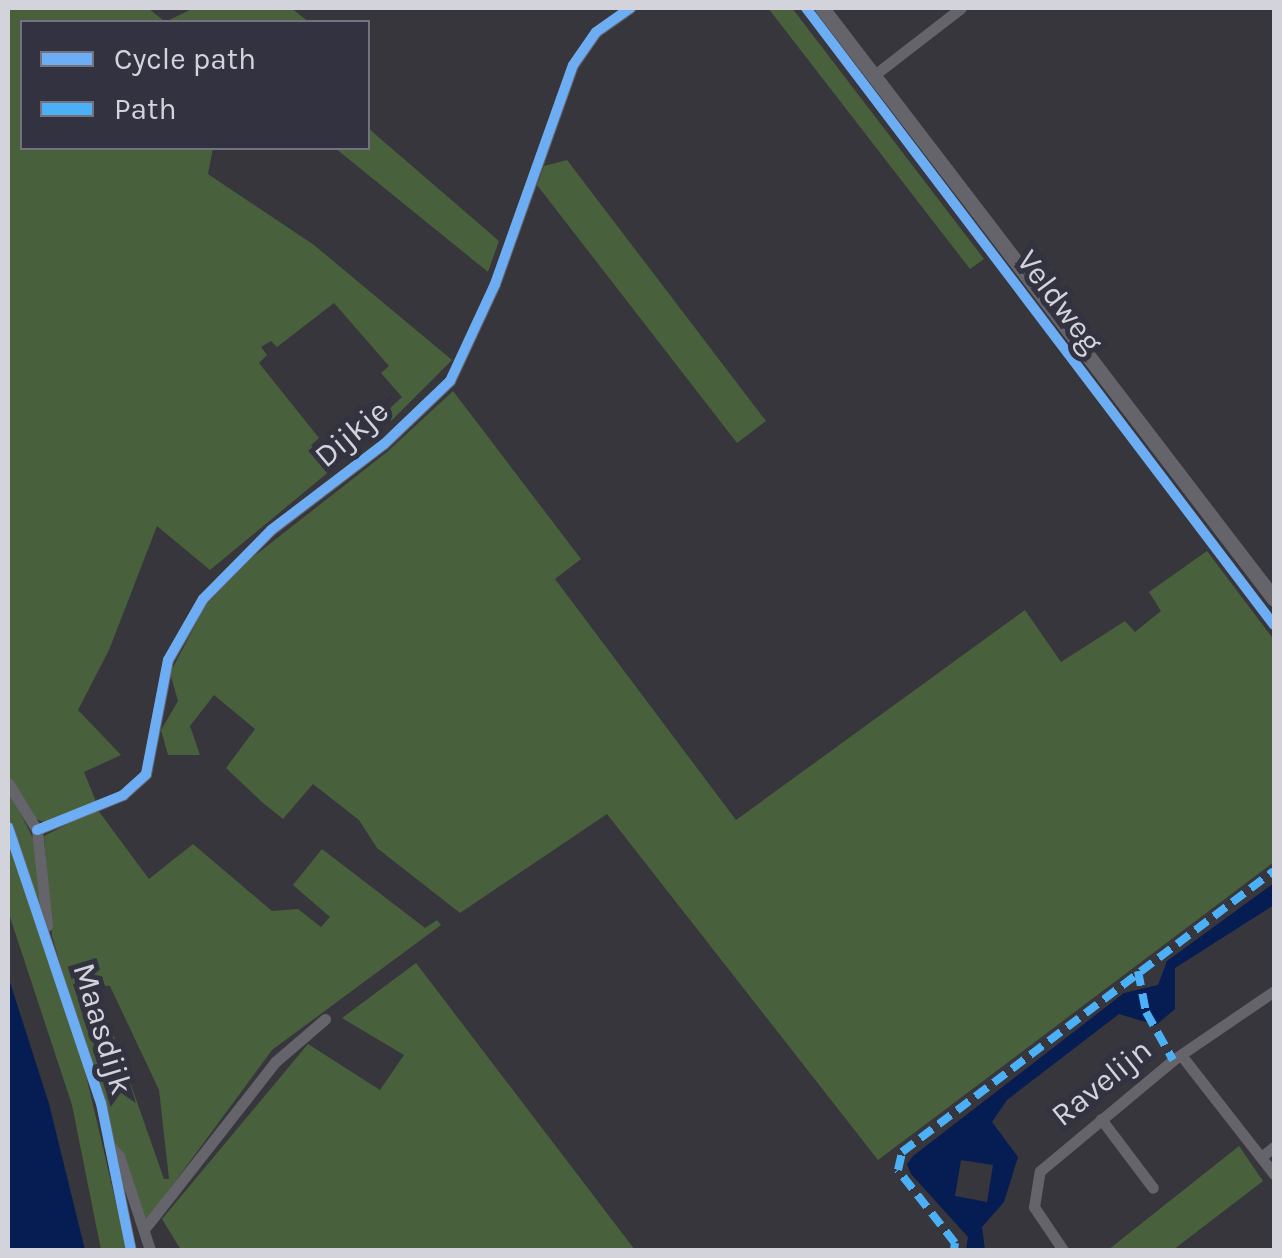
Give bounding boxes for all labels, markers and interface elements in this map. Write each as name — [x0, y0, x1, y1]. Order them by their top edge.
legend — [20, 20, 370, 150]
text: Cycle path — [114, 41, 256, 77]
text: Path — [114, 91, 177, 127]
street label: Veldweg — [1008, 243, 1110, 361]
street label: Dijkje — [307, 392, 397, 476]
street label: Maasdijk — [64, 958, 140, 1100]
street label: Ravelijn — [1044, 1031, 1160, 1135]

